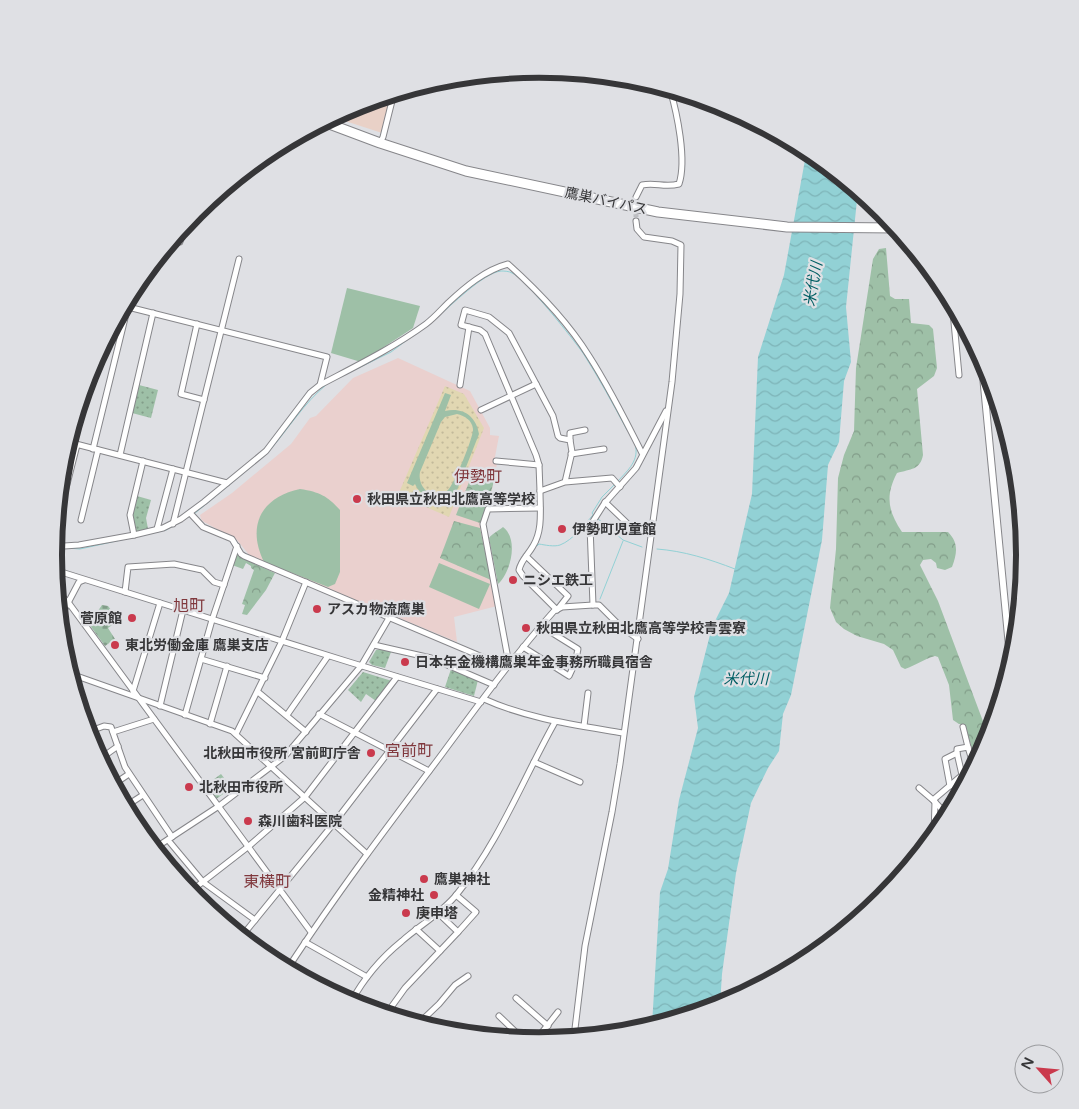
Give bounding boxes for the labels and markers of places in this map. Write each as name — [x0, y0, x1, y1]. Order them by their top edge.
place label: 秋田県立秋田北鷹高等学校 — [367, 491, 535, 508]
marker: 秋田県立秋田北鷹高等学校 — [351, 493, 363, 505]
place label: 伊勢町児童館 — [572, 521, 656, 538]
marker: 伊勢町児童館 — [556, 523, 568, 535]
place label: ニシエ鉄工 — [523, 572, 593, 589]
marker: ニシエ鉄工 — [507, 574, 519, 586]
place label: アスカ物流鷹巣 — [327, 601, 425, 618]
marker: アスカ物流鷹巣 — [311, 603, 323, 615]
place label: 菅原館 — [80, 610, 122, 627]
marker: 菅原館 — [126, 612, 138, 624]
place label: 秋田県立秋田北鷹高等学校青雲寮 — [536, 620, 746, 637]
marker: 秋田県立秋田北鷹高等学校青雲寮 — [520, 622, 532, 634]
place label: 東北労働金庫 鷹巣支店 — [125, 637, 269, 654]
marker: 東北労働金庫 鷹巣支店 — [109, 639, 121, 651]
place label: 日本年金機構鷹巣年金事務所職員宿舎 — [415, 654, 653, 671]
marker: 日本年金機構鷹巣年金事務所職員宿舎 — [399, 656, 411, 668]
place label: 北秋田市役所 宮前町庁舎 — [203, 745, 361, 762]
marker: 北秋田市役所 宮前町庁舎 — [365, 747, 377, 759]
place label: 北秋田市役所 — [199, 779, 283, 796]
marker: 北秋田市役所 — [183, 781, 195, 793]
place label: 森川歯科医院 — [258, 813, 342, 830]
marker: 森川歯科医院 — [242, 815, 254, 827]
place label: 鷹巣神社 — [434, 871, 490, 888]
marker: 鷹巣神社 — [418, 873, 430, 885]
place label: 金精神社 — [368, 887, 424, 904]
marker: 金精神社 — [428, 889, 440, 901]
place label: 庚申塔 — [416, 905, 458, 922]
marker: 庚申塔 — [400, 907, 412, 919]

